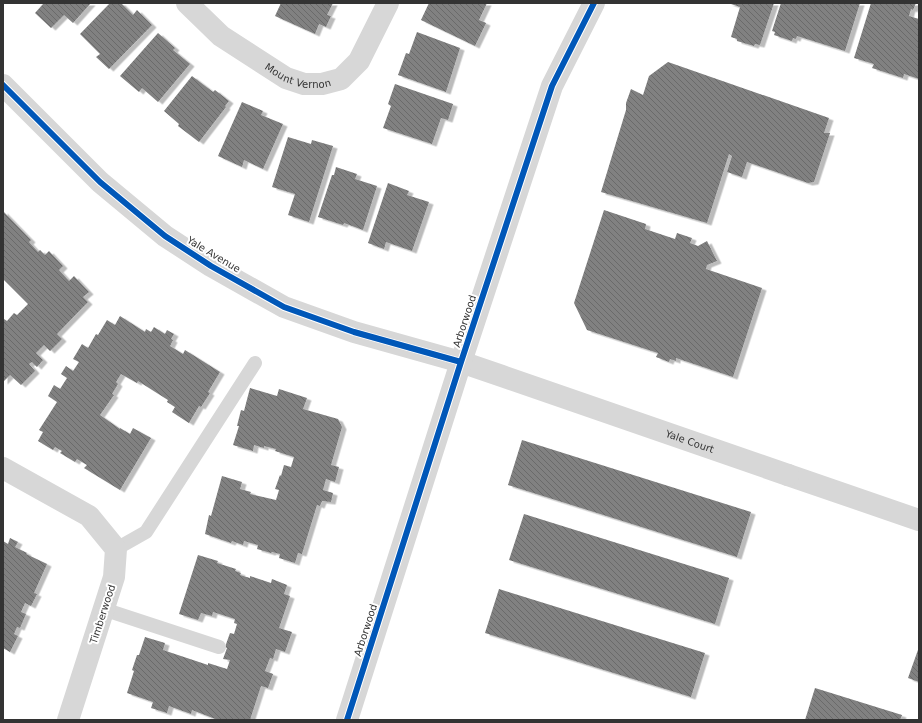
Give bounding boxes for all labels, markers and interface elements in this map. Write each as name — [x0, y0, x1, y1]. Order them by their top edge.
street label: Mount Vernon — [263, 61, 332, 90]
street label: Yale Avenue — [184, 234, 242, 275]
street label: Arborwood — [451, 294, 478, 349]
street label: Yale Court — [663, 428, 716, 455]
street label: Timberwood — [87, 583, 117, 646]
street label: Arborwood — [352, 603, 379, 658]

